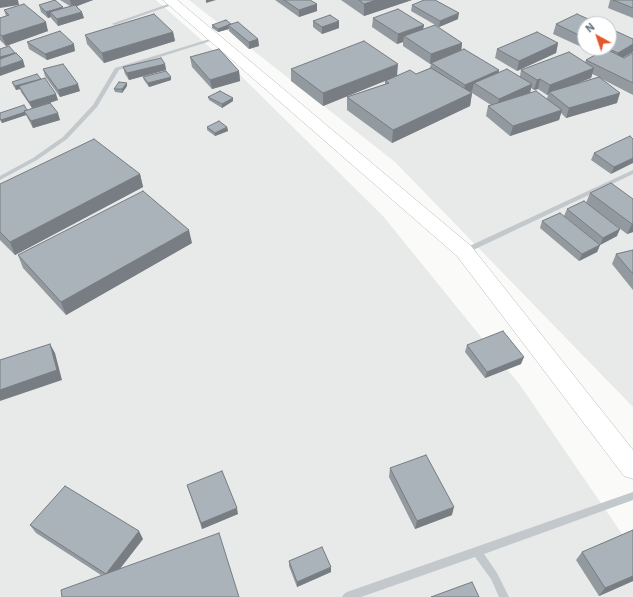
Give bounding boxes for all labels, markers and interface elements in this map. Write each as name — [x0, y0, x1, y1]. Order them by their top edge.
north arrow — [577, 16, 617, 56]
text: N — [582, 20, 597, 35]

